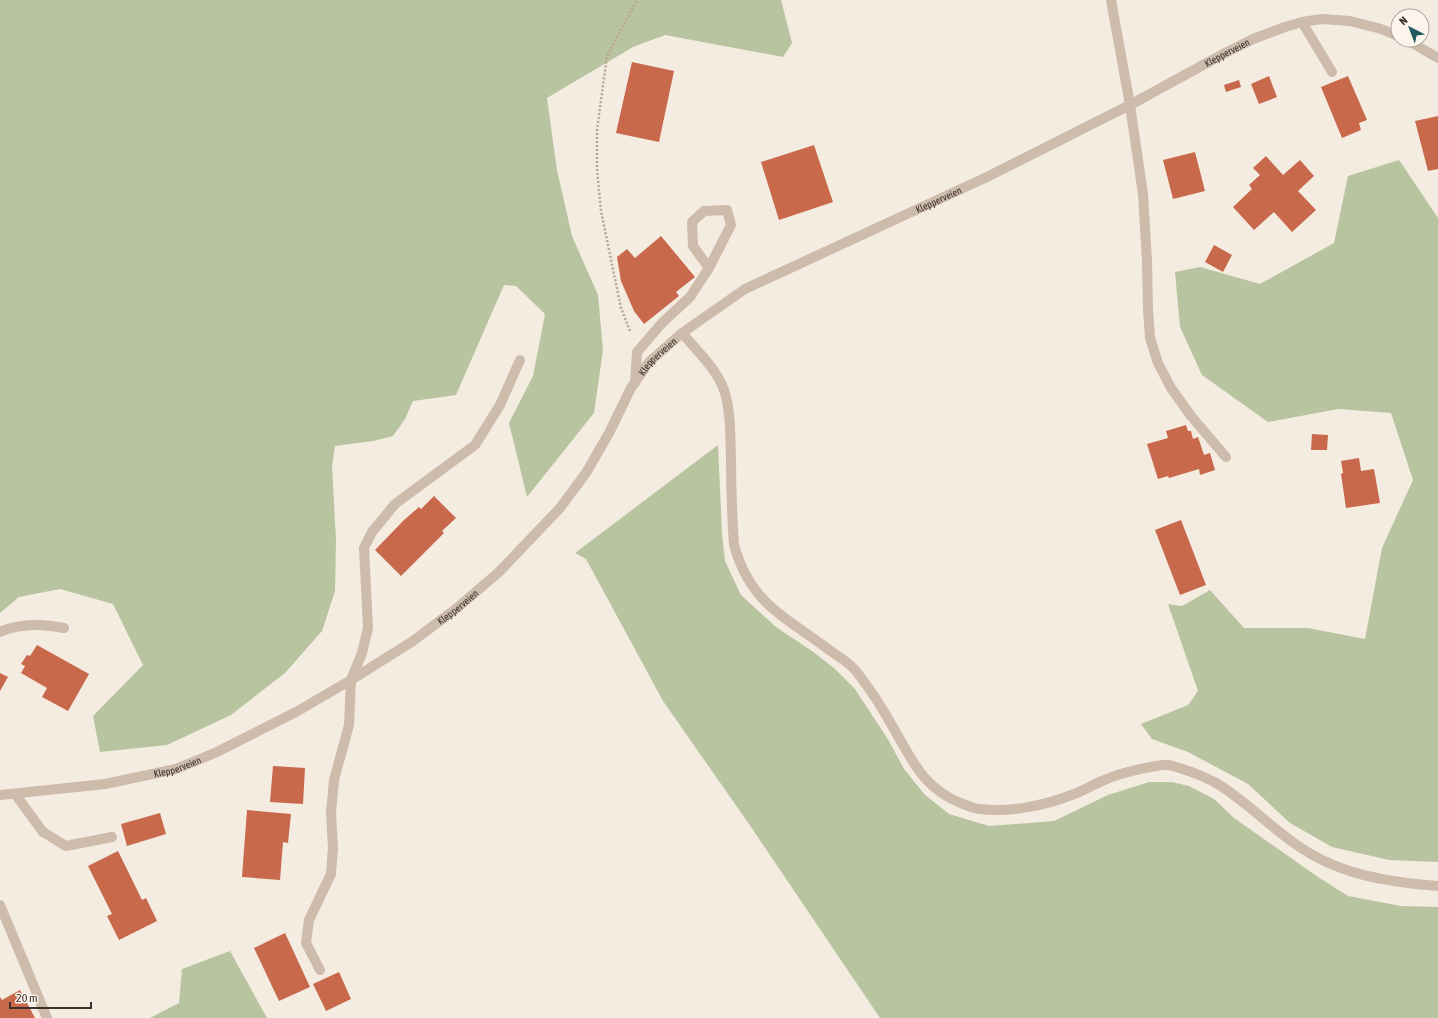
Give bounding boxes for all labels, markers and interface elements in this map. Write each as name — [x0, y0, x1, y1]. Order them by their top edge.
north arrow — [1390, 8, 1430, 48]
text: N — [1397, 14, 1410, 27]
street label: Klepperveien — [1203, 36, 1251, 69]
street label: Klepperveien — [914, 184, 963, 215]
street label: Klepperveien — [636, 335, 679, 377]
street label: Klepperveien — [435, 587, 480, 627]
street label: Klepperveien — [153, 754, 203, 779]
scale bar — [10, 984, 91, 1010]
text: 20 m — [16, 991, 38, 1005]

